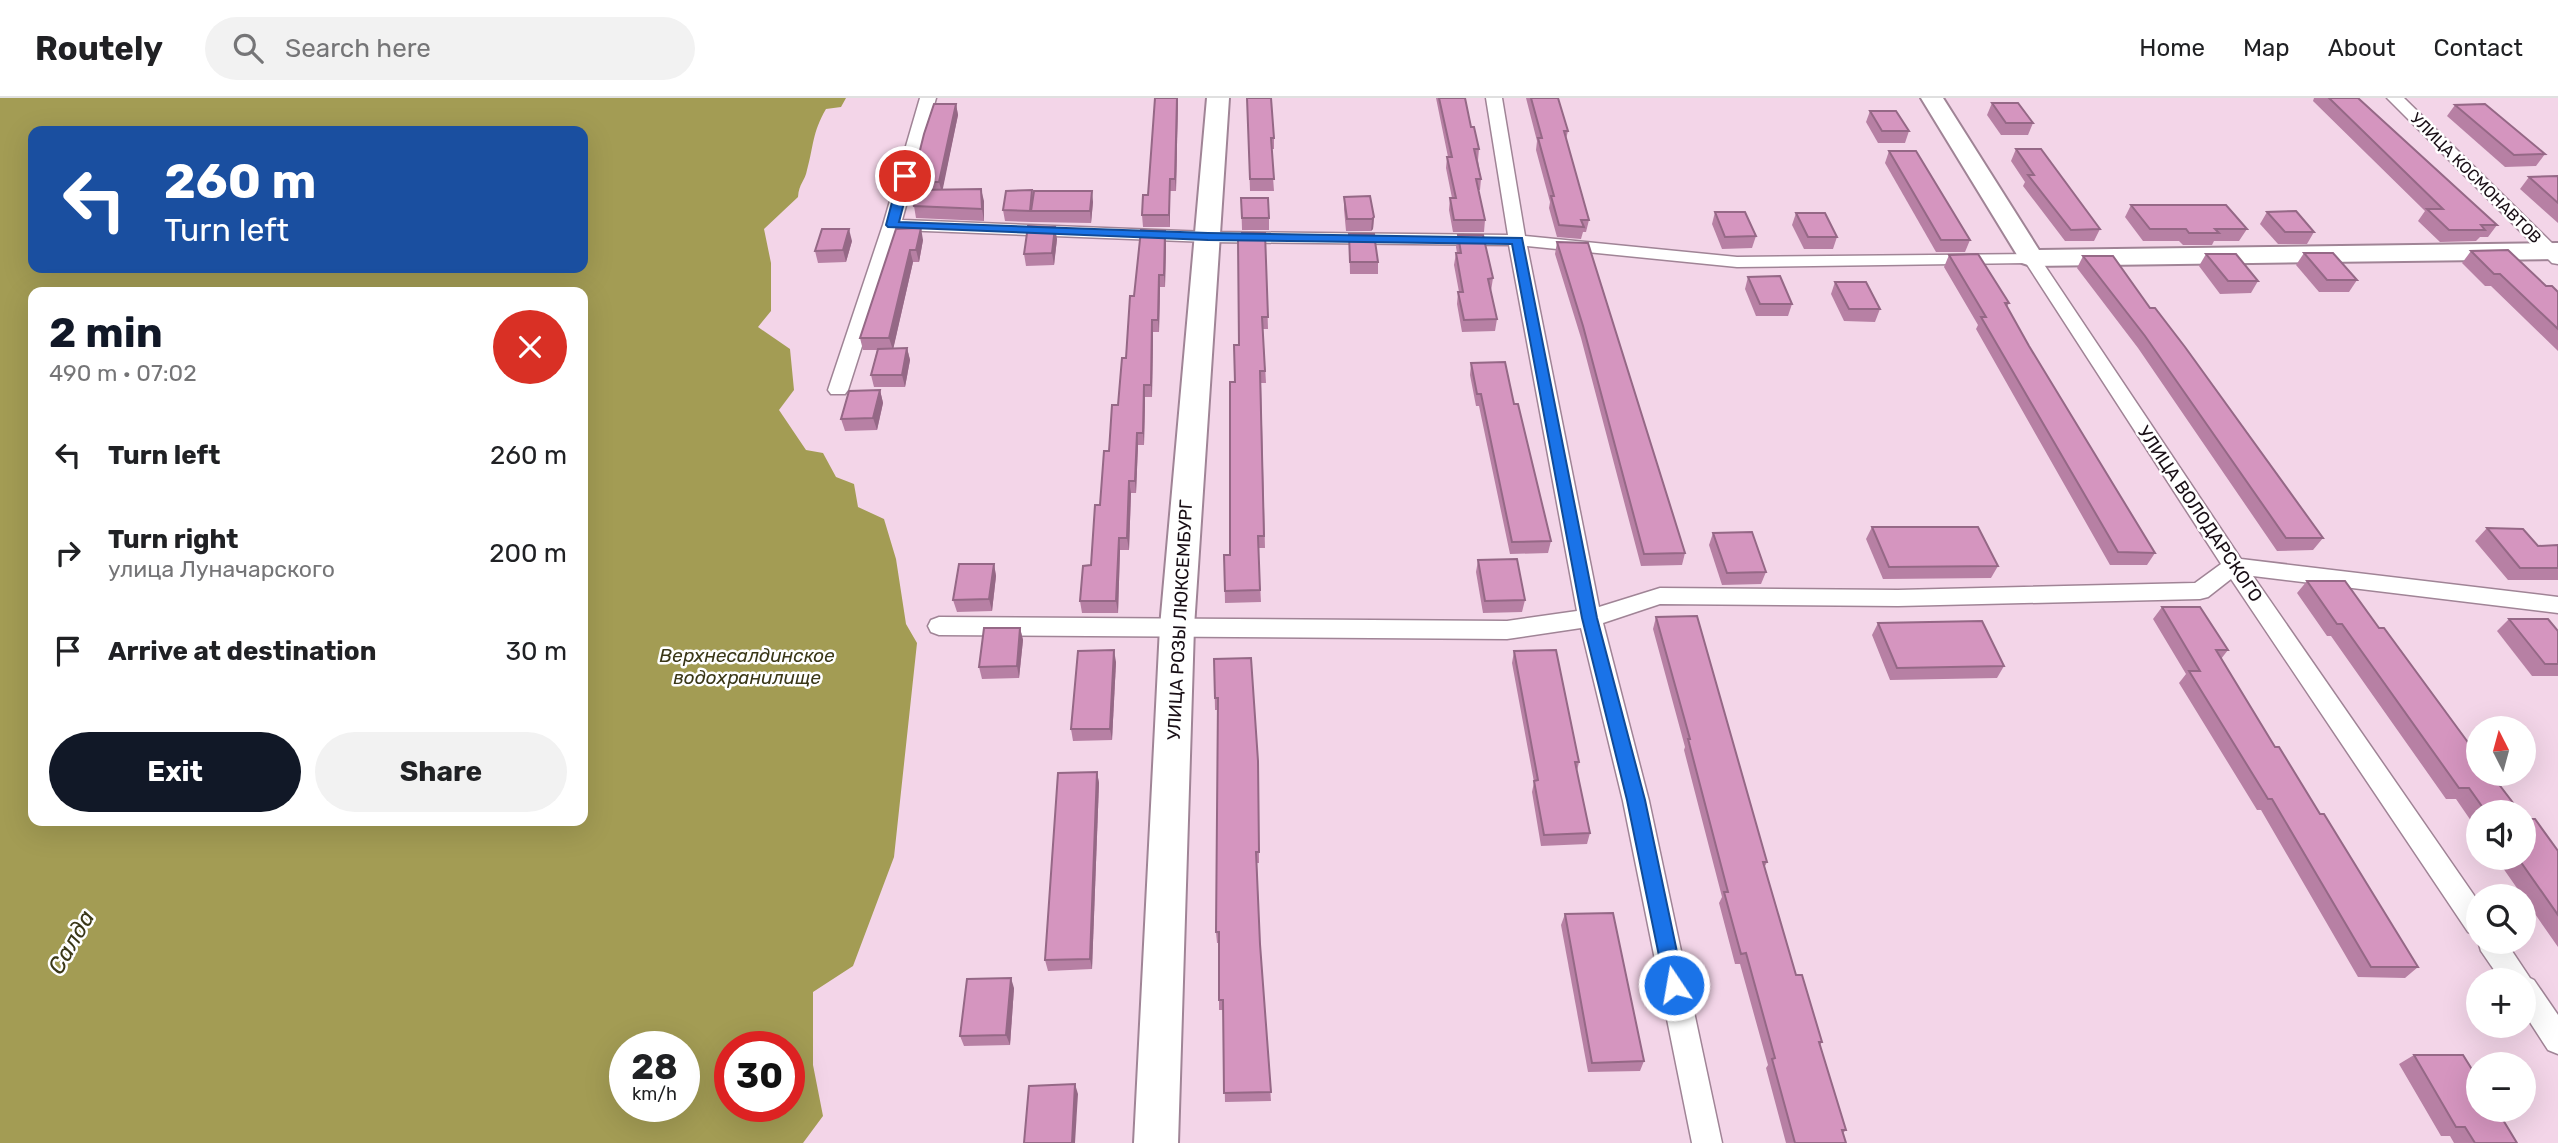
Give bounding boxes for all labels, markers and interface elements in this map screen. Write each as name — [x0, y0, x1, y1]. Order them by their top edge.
search box — [205, 17, 695, 80]
text: Routely — [35, 29, 163, 68]
icon: search — [229, 29, 267, 67]
text: Search here — [285, 33, 431, 64]
text: Home — [2139, 34, 2205, 62]
text: Map — [2243, 34, 2290, 62]
text: About — [2328, 34, 2396, 62]
text: Contact — [2434, 34, 2523, 62]
street label: УЛИЦА КОСМОНАВТОВ — [2407, 109, 2545, 247]
pin — [875, 146, 935, 206]
text: 260 m — [164, 152, 316, 210]
icon: left — [49, 154, 140, 245]
icon: arrive — [886, 157, 924, 195]
text: Turn left — [164, 211, 289, 249]
text: 2 min — [49, 308, 163, 358]
button: close — [493, 310, 567, 384]
text: 490 m · 07:02 — [49, 359, 197, 387]
street label: УЛИЦА ВОЛОДАРСКОГО — [2133, 422, 2267, 606]
icon: left — [49, 436, 87, 474]
text: Turn left — [108, 440, 220, 471]
text: 260 m — [490, 440, 567, 471]
street label: УЛИЦА РОЗЫ ЛЮКСЕМБУРГ — [1163, 499, 1197, 741]
text: Turn right — [108, 524, 238, 555]
icon: right — [49, 534, 87, 572]
text: 200 m — [489, 538, 567, 569]
text: улица Луначарского — [108, 555, 335, 583]
icon: arrive — [49, 632, 87, 670]
text: Arrive at destination — [108, 636, 376, 667]
text: 30 m — [505, 636, 567, 667]
water label: Верхнесалдинское водохранилище — [659, 644, 835, 689]
north arrow — [2466, 716, 2536, 786]
map controls — [2466, 716, 2536, 1122]
button: Exit — [49, 732, 301, 812]
button: Share — [315, 732, 567, 812]
button: sound — [2466, 800, 2536, 870]
button: search — [2466, 884, 2536, 954]
water label: Салда — [42, 905, 100, 979]
position arrow — [1637, 948, 1711, 1022]
button: + — [2466, 968, 2536, 1038]
speed limit sign: 30 — [714, 1031, 805, 1122]
text: 28 — [631, 1046, 678, 1088]
button: − — [2466, 1052, 2536, 1122]
text: km/h — [632, 1083, 677, 1105]

